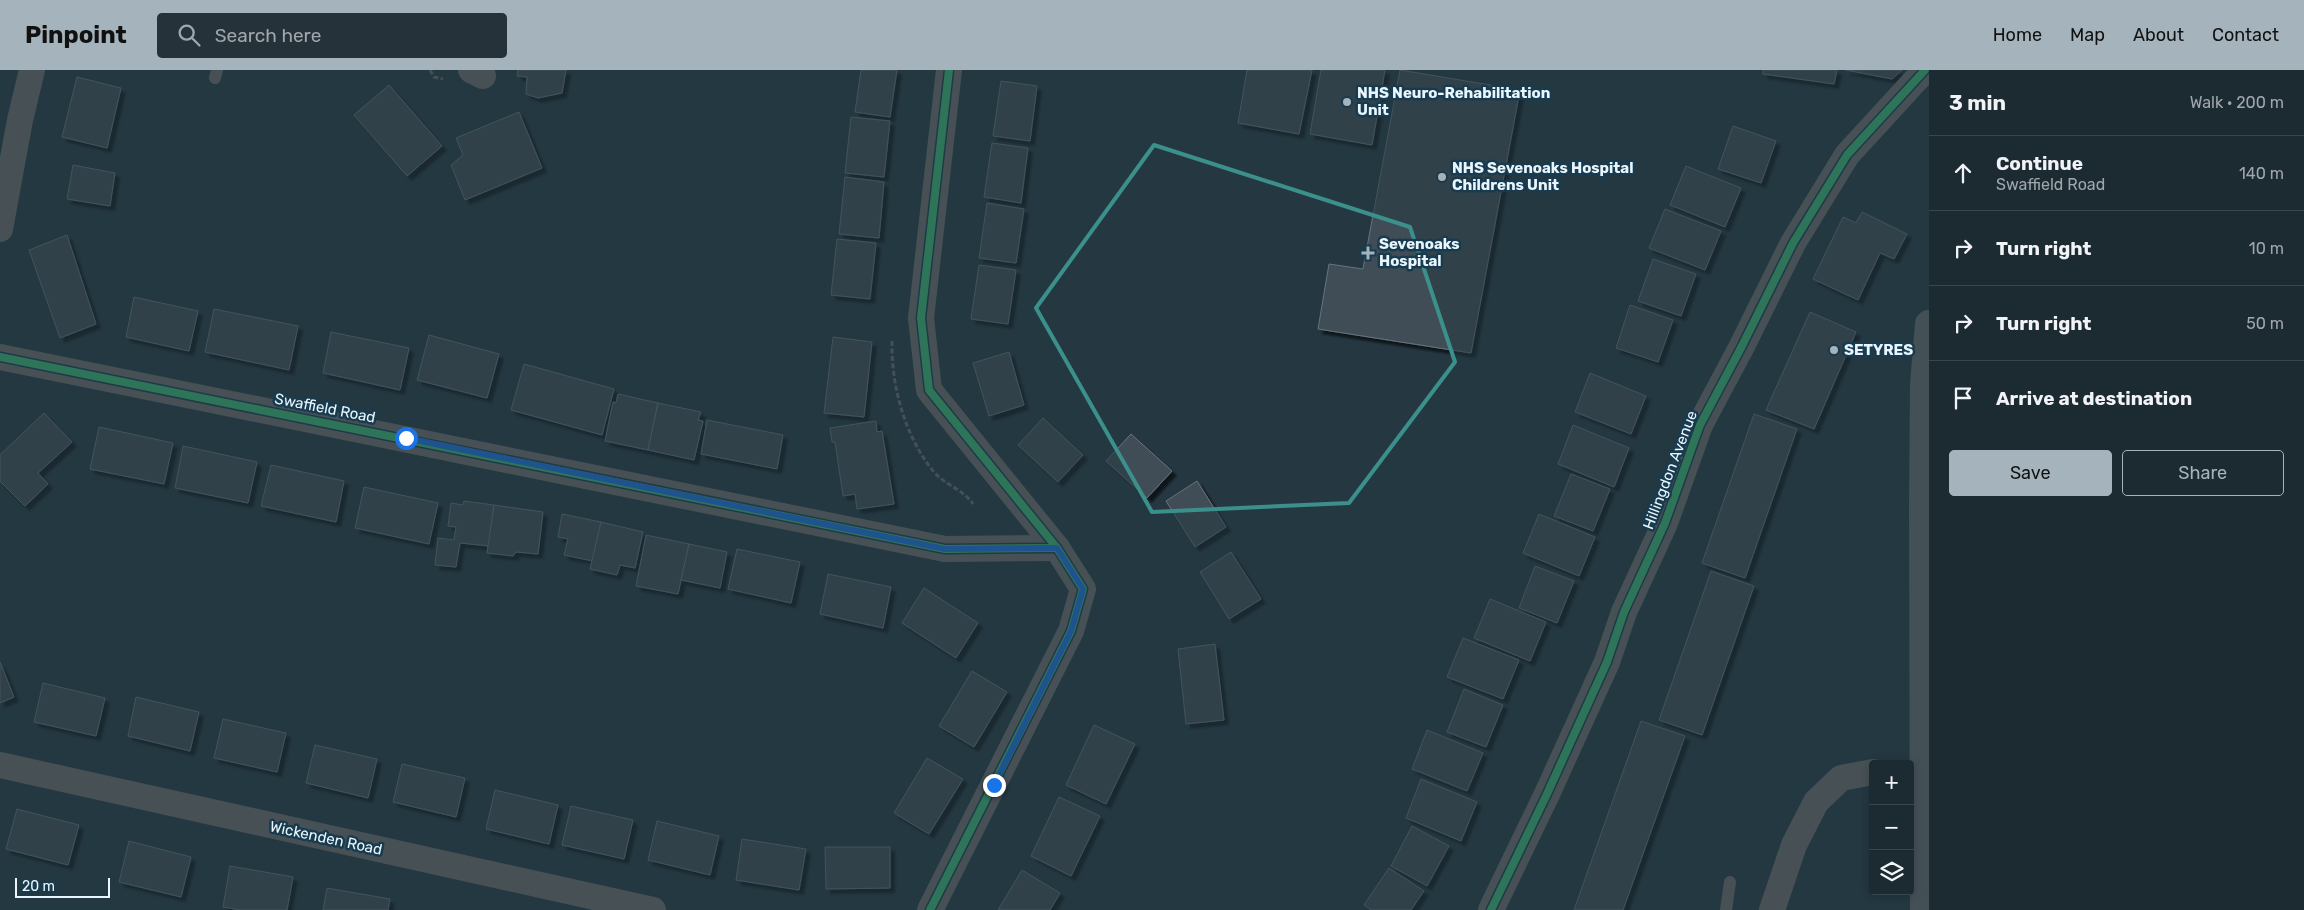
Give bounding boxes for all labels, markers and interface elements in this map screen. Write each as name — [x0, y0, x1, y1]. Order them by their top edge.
search box — [157, 13, 507, 58]
text: Pinpoint — [25, 21, 127, 49]
icon: search — [175, 21, 203, 49]
text: Search here — [215, 24, 321, 47]
text: Home — [1993, 24, 2042, 46]
text: Map — [2070, 24, 2105, 46]
text: About — [2133, 24, 2184, 46]
text: Contact — [2212, 24, 2279, 46]
place label: NHS Neuro-Rehabilitation Unit — [1357, 84, 1550, 119]
text: 3 min — [1949, 90, 2006, 115]
text: Walk · 200 m — [2190, 93, 2284, 112]
marker: NHS Neuro-Rehabilitation Unit — [1341, 96, 1353, 108]
text: Continue — [1996, 152, 2083, 175]
place label: NHS Sevenoaks Hospital Childrens Unit — [1452, 159, 1634, 194]
icon: ahead — [1949, 159, 1977, 187]
text: 140 m — [2239, 164, 2284, 183]
marker: NHS Sevenoaks Hospital Childrens Unit — [1436, 171, 1448, 183]
text: Swaffield Road — [1996, 175, 2105, 194]
icon: right — [1949, 234, 1977, 262]
place label: Sevenoaks Hospital — [1379, 235, 1460, 270]
text: Turn right — [1996, 237, 2091, 260]
text: 10 m — [2249, 239, 2284, 258]
marker: Sevenoaks Hospital — [1361, 246, 1375, 260]
icon: right — [1949, 309, 1977, 337]
text: Turn right — [1996, 312, 2091, 335]
text: 50 m — [2246, 314, 2284, 333]
place label: SETYRES — [1844, 341, 1913, 359]
marker: SETYRES — [1828, 344, 1840, 356]
icon: arrive — [1949, 384, 1977, 412]
text: Arrive at destination — [1996, 387, 2192, 410]
street label: Swaffield Road — [273, 389, 377, 427]
street label: Hillingdon Avenue — [1639, 408, 1701, 532]
route start — [395, 427, 418, 450]
button: Save — [1949, 450, 2112, 496]
button: Share — [2122, 450, 2284, 496]
map controls — [1869, 760, 1914, 895]
button: + — [1869, 760, 1914, 805]
route end — [983, 774, 1006, 797]
button: − — [1869, 805, 1914, 850]
street label: Wickenden Road — [268, 817, 384, 859]
button: layers — [1869, 850, 1914, 895]
scale bar — [15, 875, 110, 898]
text: 20 m — [22, 878, 55, 895]

